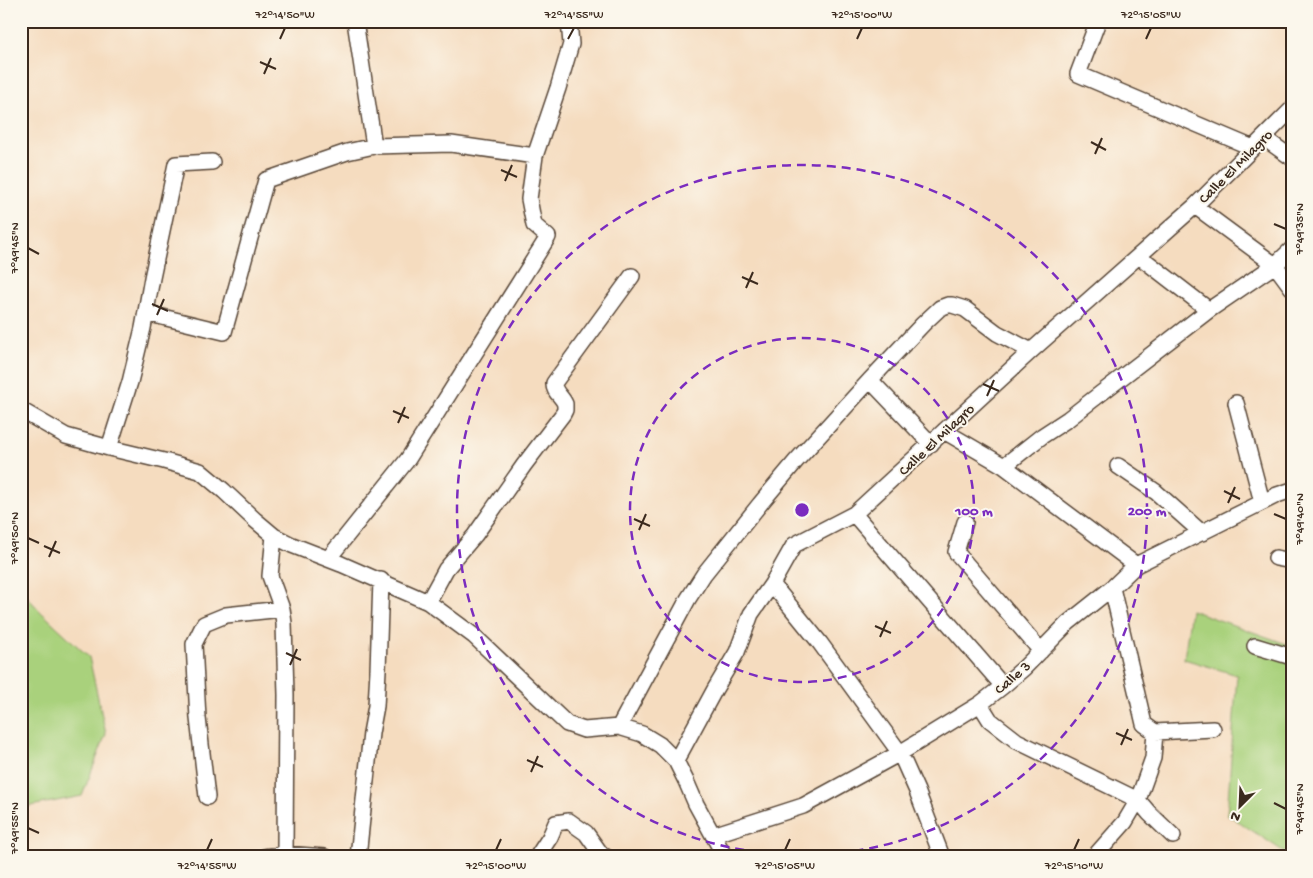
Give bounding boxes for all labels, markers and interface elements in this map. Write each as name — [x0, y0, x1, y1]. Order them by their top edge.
text: 72°14'50"W — [254, 9, 315, 23]
text: 72°14'55"W — [544, 9, 603, 23]
text: 72°15'00"W — [831, 9, 892, 23]
text: 72°15'05"W — [1120, 9, 1181, 23]
street label: Calle El Milagro — [1196, 126, 1277, 208]
text: 7°49'35"N — [1294, 203, 1308, 256]
text: 7°49'45"N — [9, 222, 23, 275]
street label: Calle El Milagro — [896, 400, 979, 480]
text: 7°49'40"N — [1294, 493, 1308, 546]
centre of rings — [793, 501, 811, 519]
text: 100 m — [954, 503, 993, 521]
text: 200 m — [1128, 503, 1167, 521]
text: 7°49'50"N — [9, 512, 23, 565]
street label: Calle 3 — [991, 658, 1035, 699]
north arrow — [1216, 780, 1266, 830]
text: 7°49'45"N — [1294, 783, 1308, 836]
text: 7°49'55"N — [9, 802, 23, 855]
text: N — [1228, 806, 1243, 825]
text: 72°14'55"W — [177, 860, 236, 874]
text: 72°15'00"W — [465, 860, 526, 874]
text: 72°15'05"W — [754, 860, 815, 874]
text: 72°15'10"W — [1044, 860, 1103, 874]

